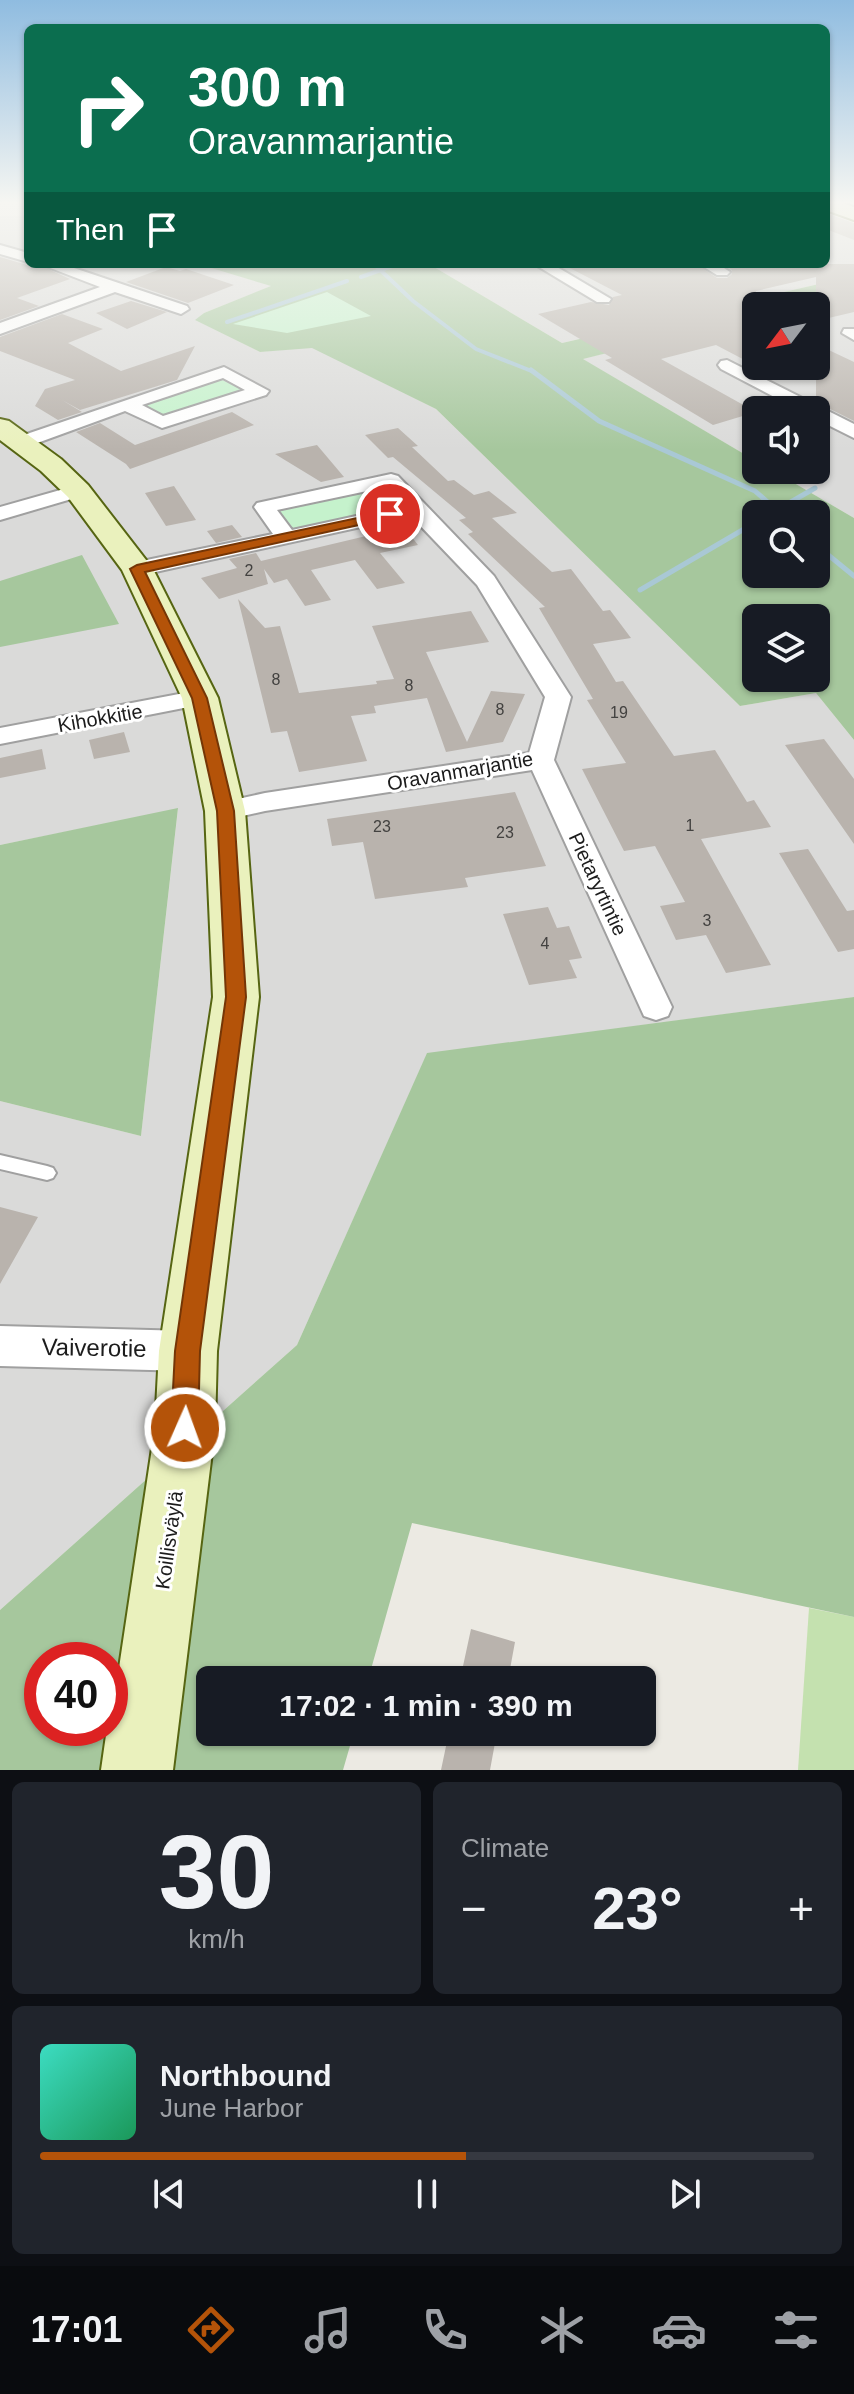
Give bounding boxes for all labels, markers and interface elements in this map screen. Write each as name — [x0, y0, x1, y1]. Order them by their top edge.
text: 300 m — [188, 55, 347, 118]
icon: right — [56, 56, 160, 160]
text: Oravanmarjantie — [188, 121, 454, 162]
icon: arrive — [140, 208, 184, 252]
text: Then — [56, 213, 124, 246]
north arrow — [742, 292, 830, 380]
map controls — [742, 292, 830, 692]
button: sound — [742, 396, 830, 484]
pin — [356, 480, 424, 548]
icon: arrive — [368, 492, 412, 536]
button: search — [742, 500, 830, 588]
house number: 2 — [245, 562, 254, 579]
button: layers — [742, 604, 830, 692]
house number: 8 — [272, 671, 281, 688]
house number: 8 — [405, 677, 414, 694]
street label: Kihokkitie — [56, 700, 144, 736]
house number: 8 — [496, 701, 505, 718]
house number: 19 — [610, 704, 628, 721]
street label: Oravanmarjantie — [385, 747, 535, 795]
house number: 1 — [686, 817, 695, 834]
house number: 23 — [373, 818, 391, 835]
house number: 23 — [496, 824, 514, 841]
street label: Pietaryrtintie — [565, 829, 631, 939]
house number: 3 — [703, 912, 712, 929]
house number: 4 — [541, 935, 550, 952]
street label: Vaiverotie — [41, 1333, 147, 1362]
position arrow — [143, 1386, 227, 1470]
street label: Koillisväylä — [151, 1489, 187, 1591]
speed limit sign: 40 — [24, 1642, 128, 1746]
text: 17:02 · 1 min · 390 m — [279, 1689, 573, 1722]
text: 30 — [159, 1814, 274, 1930]
text: Climate — [461, 1833, 549, 1863]
text: 23° — [592, 1875, 683, 1942]
text: − — [461, 1884, 487, 1933]
text: + — [788, 1884, 814, 1933]
text: km/h — [188, 1924, 245, 1954]
text: Northbound — [160, 2059, 332, 2092]
text: June Harbor — [160, 2093, 303, 2123]
icon: previous — [147, 2172, 191, 2216]
icon: pause — [405, 2172, 449, 2216]
icon: next — [663, 2172, 707, 2216]
icon: directions — [183, 2302, 239, 2358]
icon: music — [300, 2302, 356, 2358]
icon: phone — [417, 2302, 473, 2358]
icon: climate — [534, 2302, 590, 2358]
icon: car — [651, 2302, 707, 2358]
icon: filters — [768, 2302, 824, 2358]
text: 17:01 — [30, 2309, 123, 2350]

